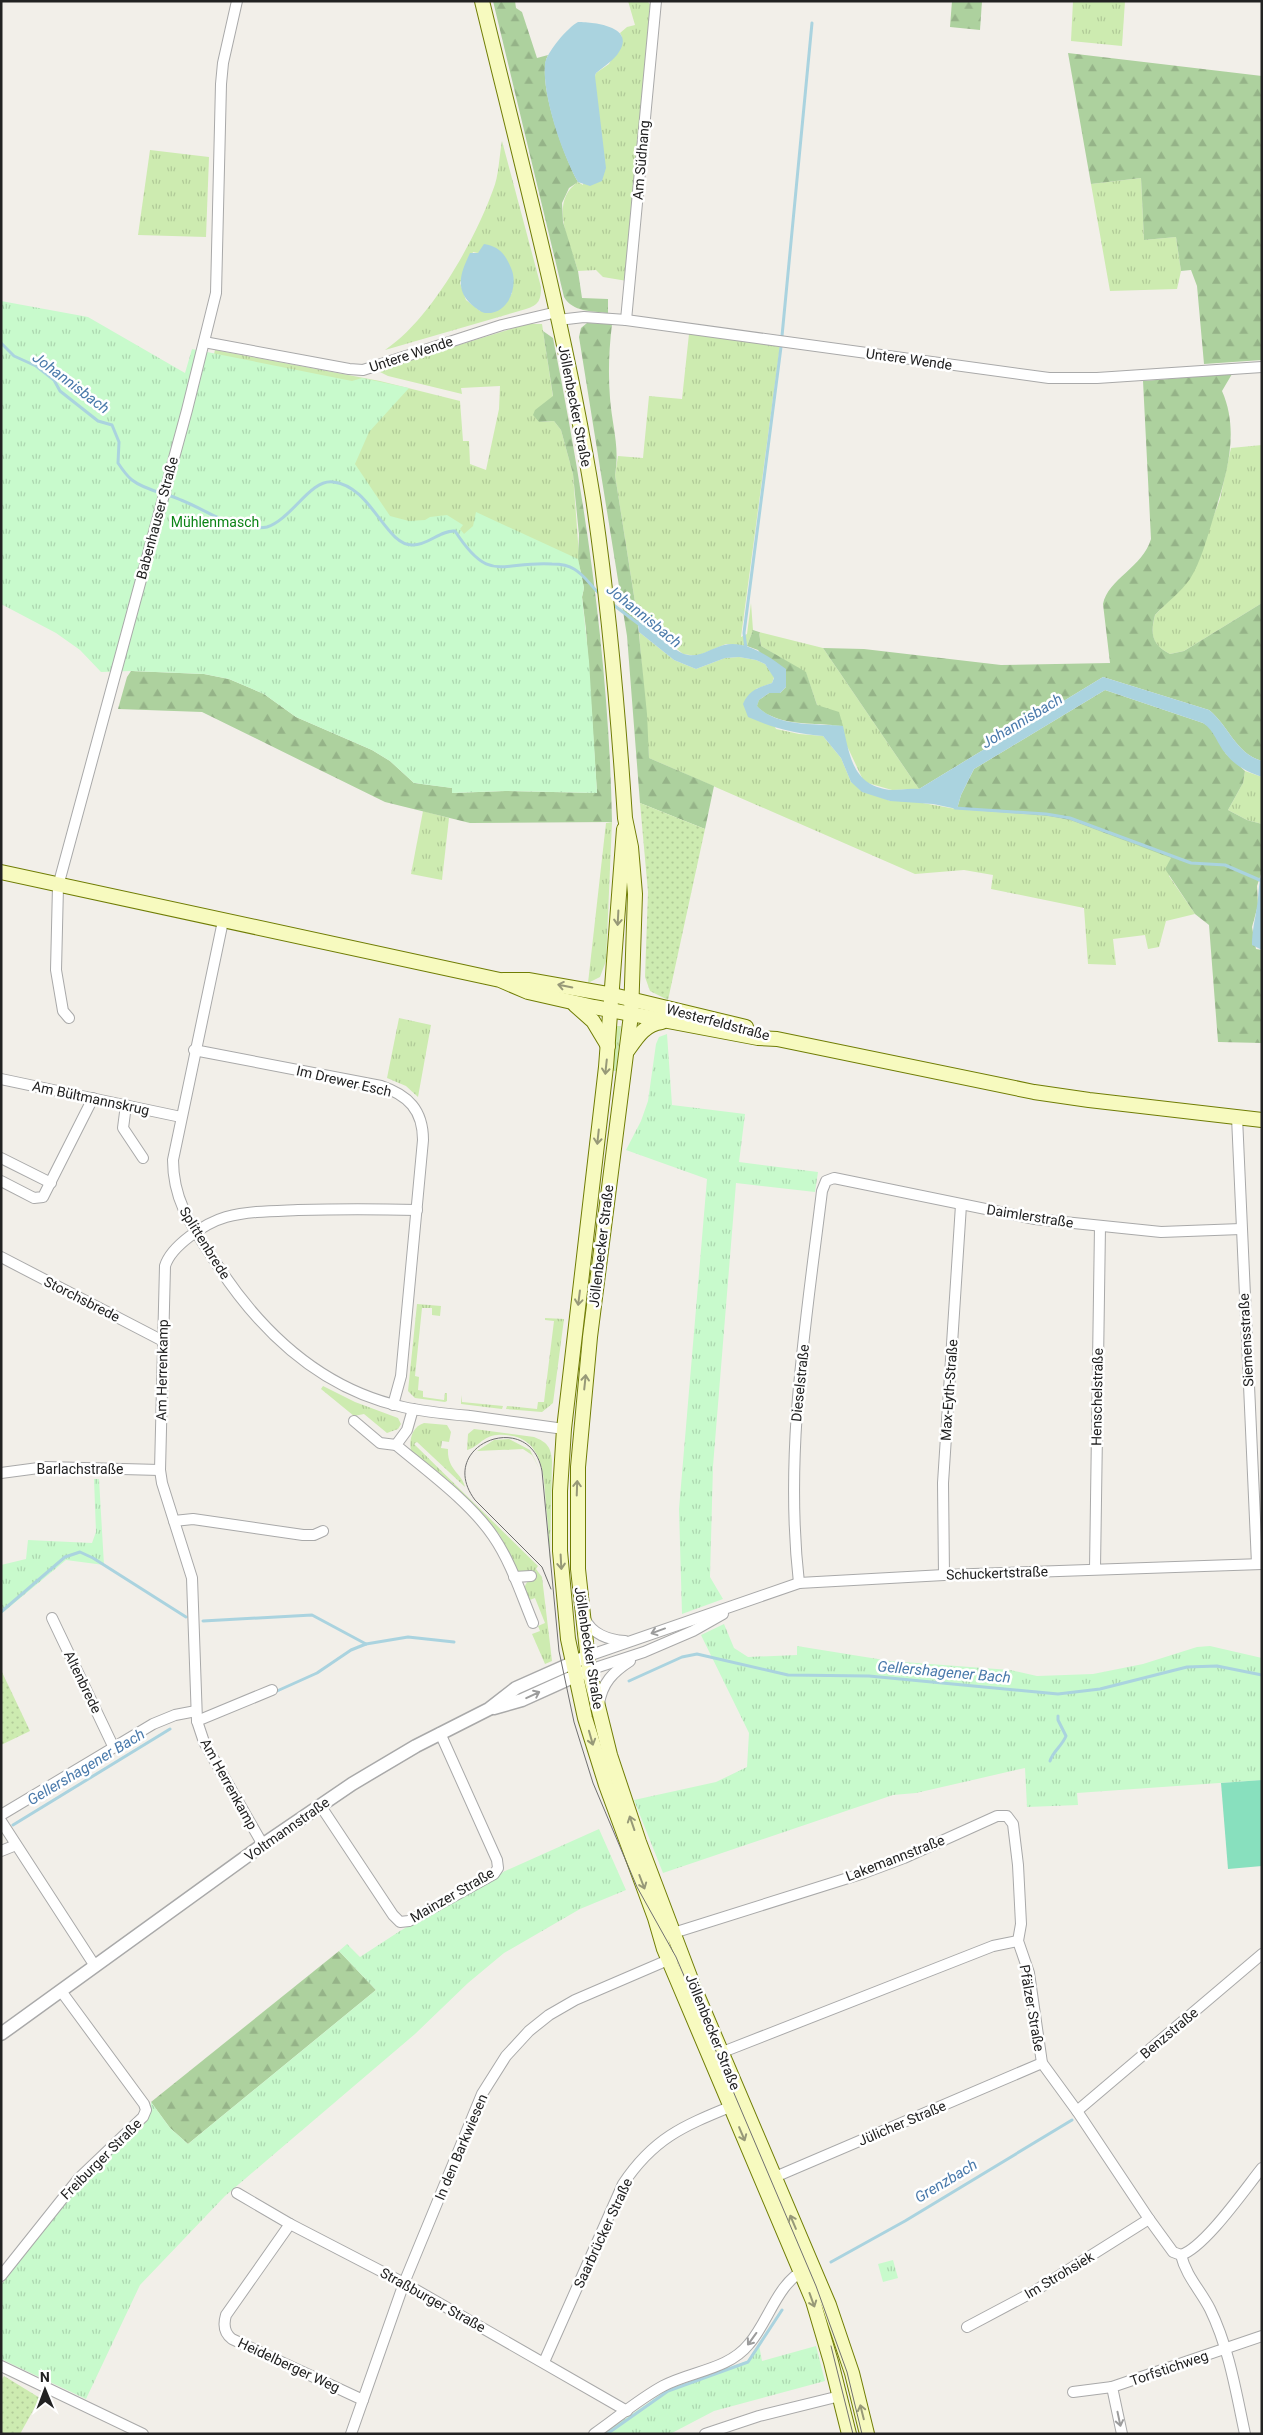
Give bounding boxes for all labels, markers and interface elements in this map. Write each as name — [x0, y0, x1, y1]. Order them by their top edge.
street label: Am Südhang — [630, 120, 652, 200]
street label: Untere Wende — [367, 333, 455, 375]
street label: Jöllenbecker Straße — [555, 344, 595, 468]
street label: Untere Wende — [865, 345, 953, 373]
water label: Johannisbach — [29, 348, 113, 418]
street label: Babenhauser Straße — [133, 455, 181, 581]
park label: Mühlenmasch — [171, 514, 259, 530]
water label: Johannisbach — [603, 580, 685, 652]
water label: Johannisbach — [978, 690, 1066, 752]
one-way arrow — [614, 909, 623, 925]
one-way arrow — [557, 981, 573, 991]
street label: Westerfeldstraße — [664, 1000, 772, 1044]
one-way arrow — [601, 1059, 611, 1075]
street label: Im Drewer Esch — [295, 1062, 393, 1100]
street label: Am Bültmannskrug — [31, 1078, 151, 1118]
one-way arrow — [594, 1128, 603, 1144]
street label: Jöllenbecker Straße — [586, 1184, 616, 1308]
street label: Daimlerstraße — [985, 1201, 1075, 1231]
street label: Splittenbrede — [176, 1204, 234, 1282]
street label: Storchsbrede — [41, 1273, 123, 1325]
one-way arrow — [573, 1289, 583, 1305]
street label: Siemensstraße — [1236, 1293, 1256, 1387]
street label: Am Herrenkamp — [153, 1319, 171, 1421]
street label: Max-Eyth-Straße — [937, 1339, 961, 1441]
street label: Dieselstraße — [788, 1344, 812, 1422]
street label: Henschelstraße — [1088, 1348, 1106, 1446]
one-way arrow — [580, 1374, 590, 1390]
street label: Barlachstraße — [37, 1461, 123, 1477]
one-way arrow — [572, 1480, 582, 1496]
one-way arrow — [556, 1554, 565, 1570]
street label: Schuckertstraße — [946, 1563, 1048, 1583]
street label: Jöllenbecker Straße — [571, 1586, 607, 1710]
one-way arrow — [651, 1627, 666, 1636]
street label: Altenbrede — [61, 1648, 105, 1716]
water label: Gellershagener Bach — [877, 1657, 1011, 1687]
one-way arrow — [525, 1689, 540, 1699]
water label: Gellershagener Bach — [24, 1725, 148, 1809]
one-way arrow — [586, 1729, 596, 1745]
street label: Am Herrenkamp — [197, 1736, 261, 1832]
street label: Voltmannstraße — [242, 1794, 332, 1864]
one-way arrow — [627, 1815, 636, 1831]
street label: Lakemannstraße — [843, 1832, 947, 1884]
street label: Mainzer Straße — [407, 1865, 497, 1925]
one-way arrow — [638, 1874, 647, 1889]
street label: Pfälzer Straße — [1016, 1963, 1048, 2053]
street label: Jöllenbecker Straße — [682, 1972, 744, 2092]
street label: Benzstraße — [1137, 2004, 1201, 2062]
street label: In den Barkwiesen — [431, 2092, 491, 2202]
street label: Jülicher Straße — [856, 2097, 948, 2149]
street label: Freiburger Straße — [57, 2115, 145, 2203]
one-way arrow — [738, 2126, 747, 2141]
water label: Grenzbach — [912, 2155, 980, 2207]
street label: Saarbrücker Straße — [571, 2176, 635, 2290]
one-way arrow — [788, 2215, 798, 2230]
street label: Im Strohsiek — [1021, 2248, 1097, 2302]
street label: Straßburger Straße — [378, 2264, 488, 2336]
one-way arrow — [808, 2291, 817, 2307]
one-way arrow — [747, 2332, 758, 2345]
street label: Heidelberger Weg — [236, 2334, 342, 2396]
street label: Torfstichweg — [1128, 2347, 1210, 2389]
north arrow — [20, 2365, 70, 2415]
text: N — [40, 2369, 50, 2385]
one-way arrow — [857, 2405, 866, 2421]
one-way arrow — [1114, 2411, 1124, 2427]

